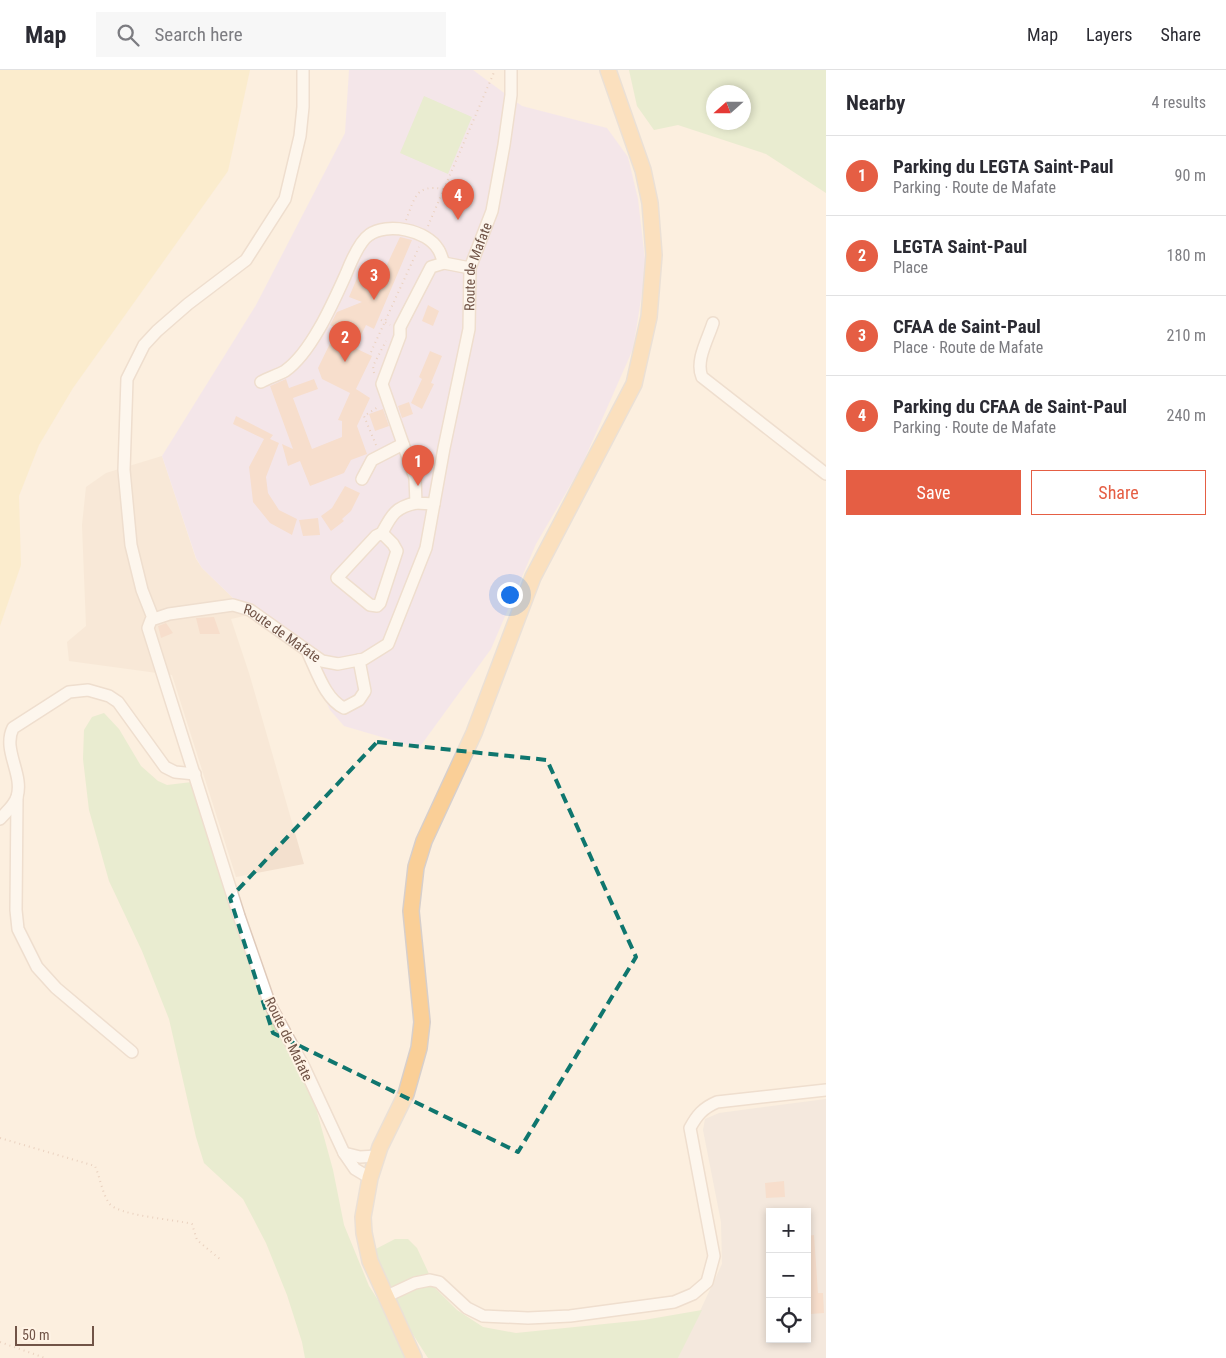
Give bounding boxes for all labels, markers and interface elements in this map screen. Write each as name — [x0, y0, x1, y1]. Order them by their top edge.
search box — [96, 12, 446, 57]
text: Map — [25, 21, 66, 49]
icon: search — [114, 21, 142, 49]
text: Search here — [154, 23, 243, 46]
text: Map — [1027, 24, 1058, 45]
text: Layers — [1086, 24, 1133, 45]
text: Share — [1161, 24, 1201, 45]
north arrow — [706, 85, 751, 130]
text: Nearby — [846, 91, 905, 115]
text: 4 results — [1151, 93, 1206, 112]
text: Parking du LEGTA Saint-Paul — [893, 155, 1114, 178]
text: 1 — [858, 166, 866, 185]
text: 90 m — [1174, 166, 1206, 185]
text: Parking · Route de Mafate — [893, 178, 1056, 197]
pin: 4 — [442, 179, 474, 220]
street label: Route de Mafate — [461, 220, 495, 311]
text: LEGTA Saint-Paul — [893, 235, 1027, 258]
text: 2 — [858, 246, 866, 265]
text: 180 m — [1167, 246, 1206, 265]
text: Place — [893, 258, 928, 277]
pin: 3 — [358, 259, 390, 300]
text: CFAA de Saint-Paul — [893, 315, 1041, 338]
pin: 2 — [329, 321, 361, 362]
text: 3 — [858, 326, 866, 345]
text: 210 m — [1167, 326, 1206, 345]
text: Place · Route de Mafate — [893, 338, 1043, 357]
text: Parking du CFAA de Saint-Paul — [893, 395, 1127, 418]
text: 4 — [858, 406, 866, 425]
text: 240 m — [1167, 406, 1206, 425]
text: Parking · Route de Mafate — [893, 418, 1056, 437]
pin: 1 — [402, 445, 434, 486]
button: Save — [846, 470, 1021, 515]
button: Share — [1031, 470, 1206, 515]
your location — [497, 582, 523, 608]
street label: Route de Mafate — [242, 601, 324, 666]
street label: Route de Mafate — [262, 995, 316, 1084]
map controls — [766, 1208, 811, 1343]
button: + — [766, 1208, 811, 1253]
button: − — [766, 1253, 811, 1298]
button: locate — [766, 1298, 811, 1343]
scale bar — [15, 1323, 94, 1346]
text: 50 m — [22, 1327, 50, 1343]

